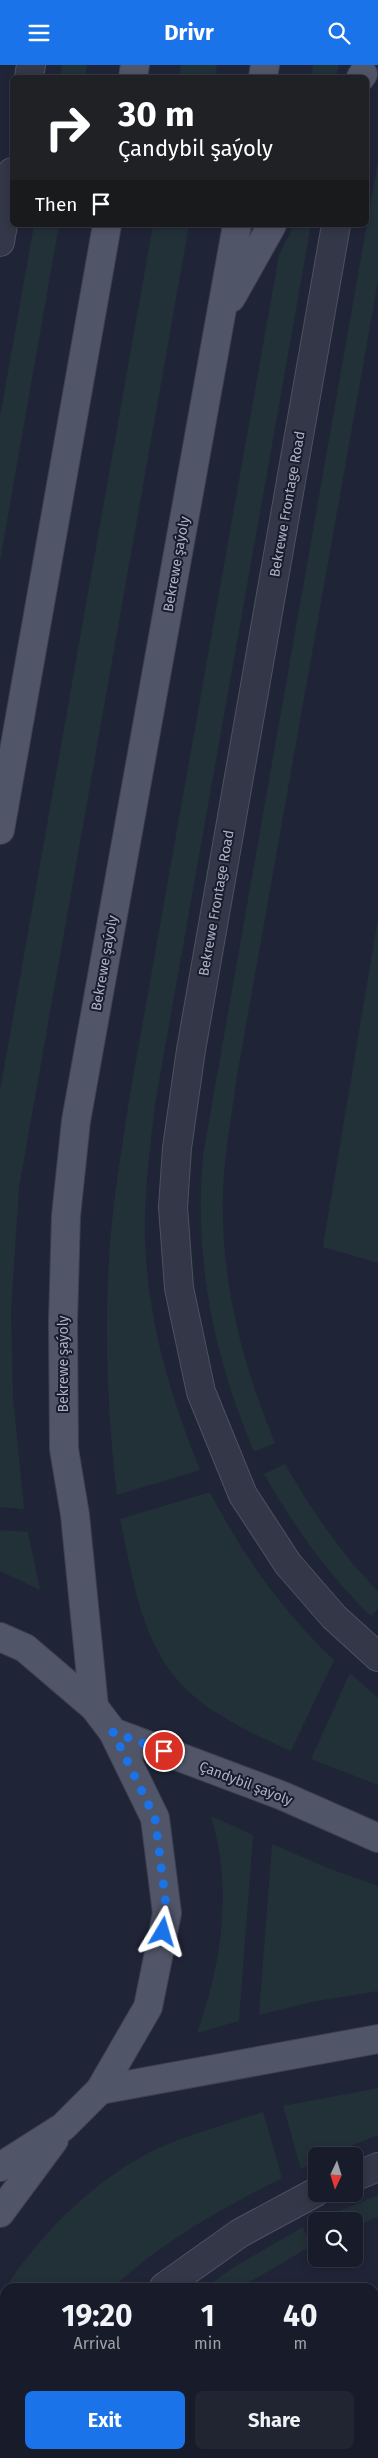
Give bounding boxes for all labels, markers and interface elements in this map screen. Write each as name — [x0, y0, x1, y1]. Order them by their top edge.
icon: menu — [25, 19, 53, 47]
text: Drivr — [164, 19, 214, 46]
icon: search — [325, 19, 353, 47]
text: 30 m — [118, 93, 195, 135]
icon: right — [35, 95, 100, 160]
text: Çandybil şaýoly — [118, 135, 273, 162]
icon: arrive — [87, 190, 115, 218]
text: Then — [35, 193, 77, 216]
street label: Bekrewe Frontage Road — [266, 430, 309, 579]
street label: Bekrewe şaýoly — [160, 515, 193, 613]
street label: Bekrewe Frontage Road — [195, 829, 238, 978]
street label: Bekrewe şaýoly — [88, 914, 121, 1012]
street label: Bekrewe şaýoly — [55, 1315, 72, 1412]
pin — [143, 1730, 185, 1772]
icon: arrive — [150, 1737, 178, 1765]
street label: Çandybil şaýoly — [197, 1758, 295, 1809]
position arrow — [136, 1905, 188, 1957]
north arrow — [308, 2147, 362, 2203]
map controls — [308, 2147, 363, 2267]
button: search — [308, 2212, 363, 2267]
text: 19:20 — [61, 2298, 132, 2334]
text: 1 — [201, 2298, 215, 2334]
text: 40 — [283, 2298, 318, 2334]
text: Arrival — [74, 2334, 120, 2353]
text: min — [194, 2334, 222, 2353]
text: m — [293, 2334, 307, 2353]
button: Exit — [25, 2391, 185, 2449]
button: Share — [195, 2391, 354, 2449]

